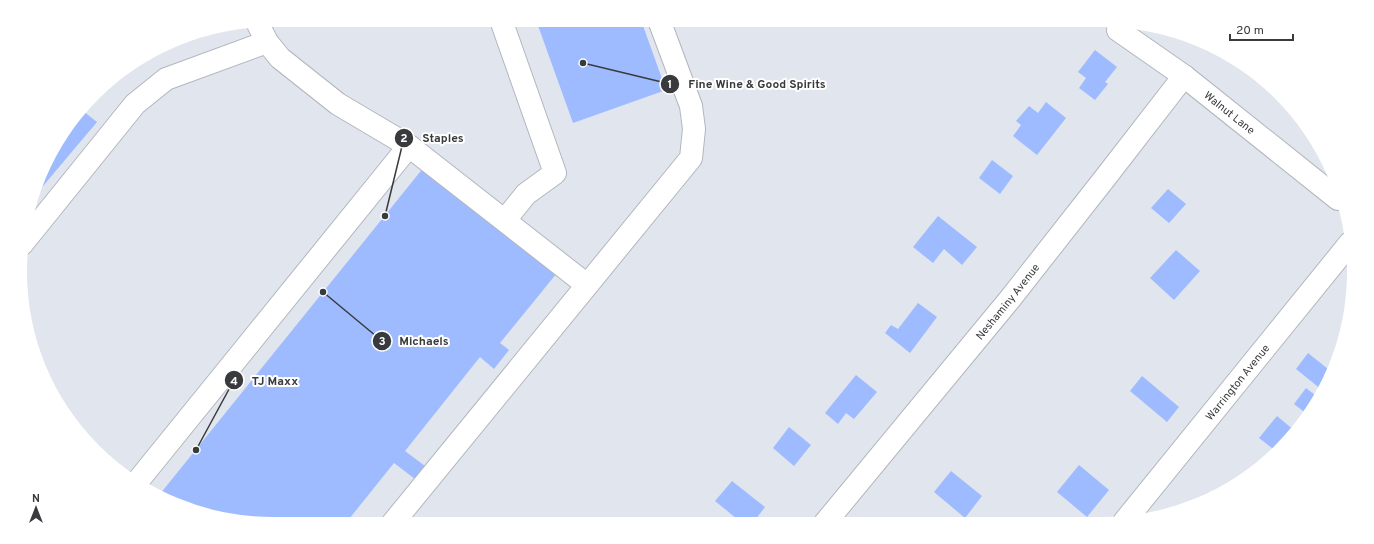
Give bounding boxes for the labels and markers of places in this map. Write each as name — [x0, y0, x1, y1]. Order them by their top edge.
callout: Fine Wine & Good Spirits — [660, 72, 834, 96]
callout: Staples — [394, 126, 471, 150]
callout: Michaels — [372, 329, 457, 353]
callout: TJ Maxx — [224, 368, 306, 392]

